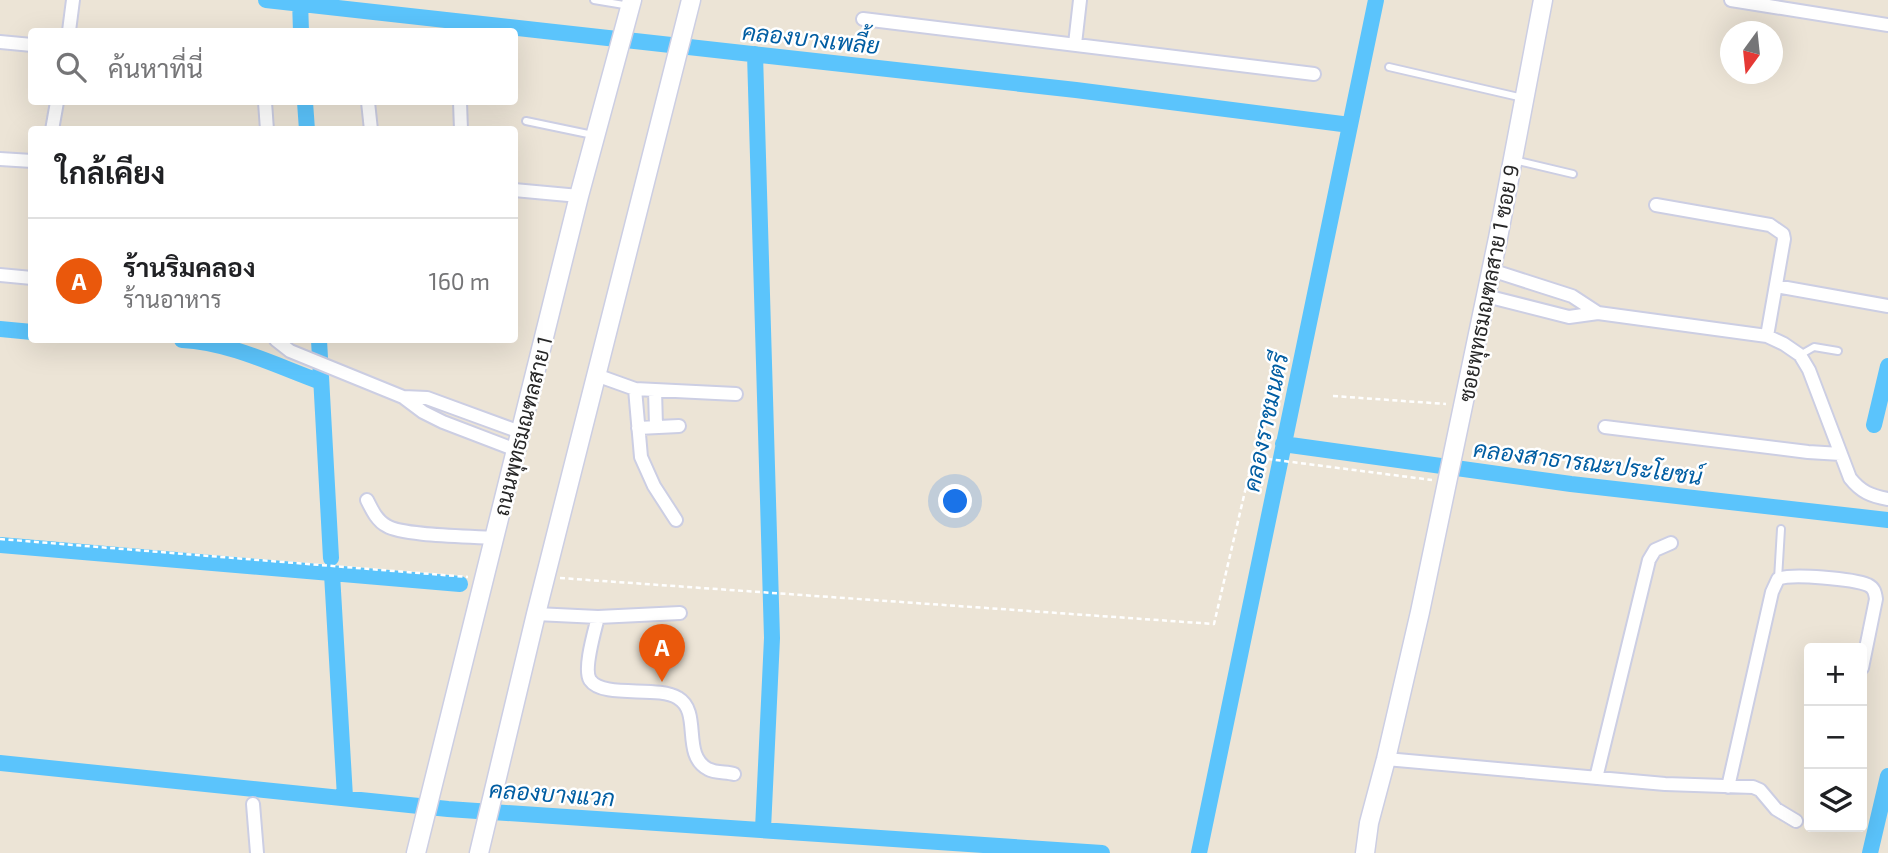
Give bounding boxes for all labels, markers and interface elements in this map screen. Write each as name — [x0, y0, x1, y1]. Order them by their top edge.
water label: คลองบางเพลี้ย — [741, 10, 882, 59]
north arrow — [1720, 21, 1783, 84]
search box — [28, 28, 518, 105]
icon: search — [52, 48, 90, 86]
text: ค้นหาที่นี่ — [108, 52, 203, 83]
text: ใกล้เคียง — [56, 154, 165, 190]
street label: ซอยพุทธมณฑลสาย 1 ซอย 9 — [1453, 162, 1526, 404]
text: ร้านริมคลอง — [123, 251, 255, 282]
text: A — [71, 267, 87, 295]
text: 160 m — [429, 267, 490, 295]
text: ร้านอาหาร — [123, 285, 222, 313]
street label: ถนนพุทธมณฑลสาย 1 — [488, 334, 559, 519]
water label: คลองราชมนตรี — [1237, 348, 1294, 494]
water label: คลองสาธารณะประโยชน์ — [1472, 433, 1707, 490]
your location — [938, 484, 972, 518]
pin: A — [639, 624, 685, 682]
map controls — [1804, 643, 1867, 832]
button: + — [1804, 643, 1867, 706]
button: − — [1804, 706, 1867, 769]
button: layers — [1804, 769, 1867, 832]
water label: คลองบางแวก — [488, 775, 616, 811]

